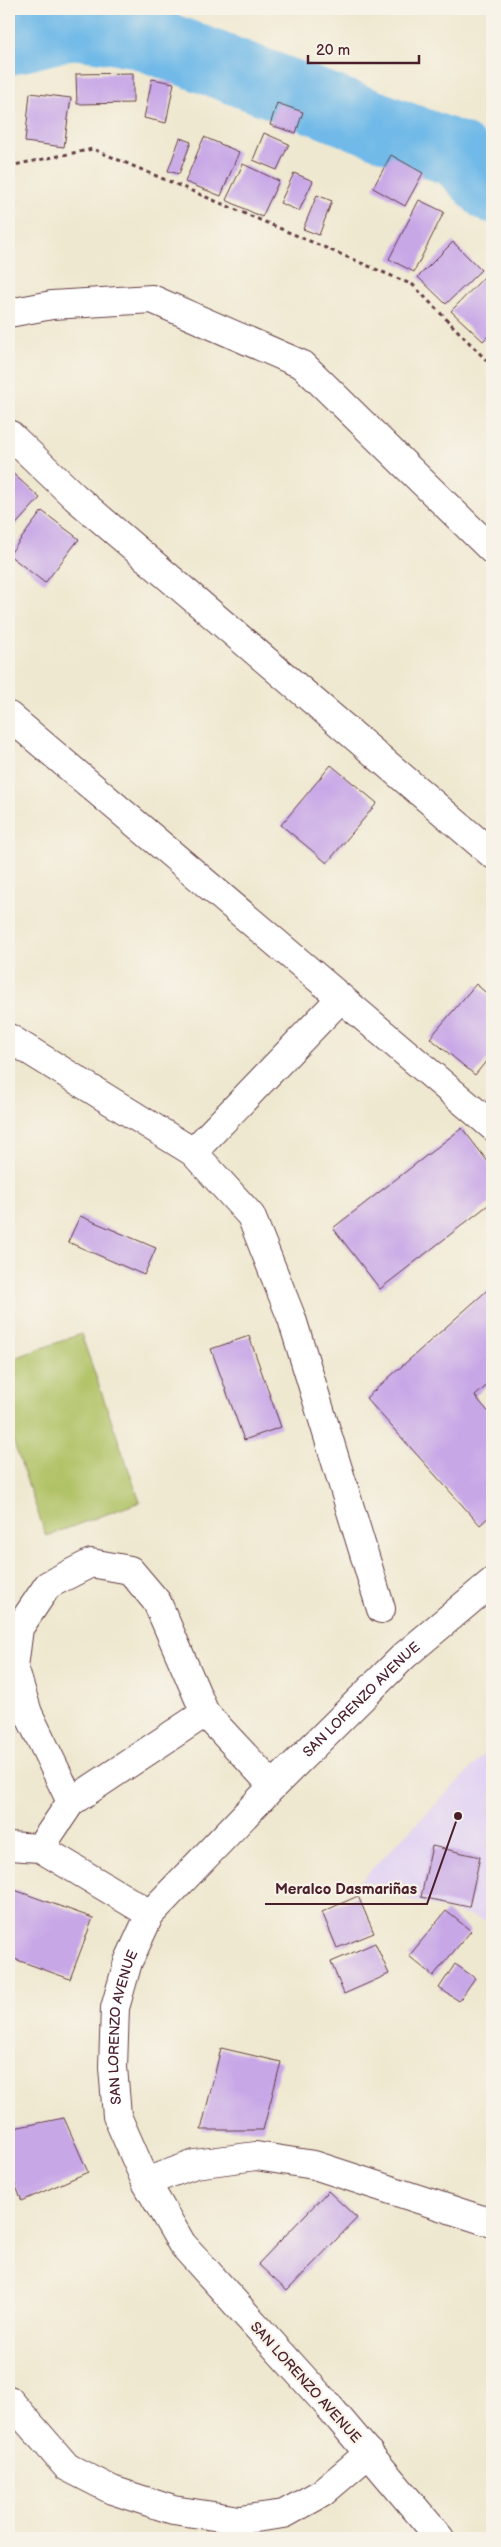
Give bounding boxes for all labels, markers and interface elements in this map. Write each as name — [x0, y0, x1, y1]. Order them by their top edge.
scale bar — [308, 32, 420, 64]
text: 20 m — [316, 41, 350, 60]
street label: SAN LORENZO AVENUE — [299, 1638, 423, 1761]
callout: Meralco Dasmariñas — [265, 1874, 427, 1904]
text: Meralco Dasmariñas — [275, 1880, 417, 1899]
street label: SAN LORENZO AVENUE — [105, 1947, 141, 2105]
street label: SAN LORENZO AVENUE — [247, 2318, 364, 2446]

